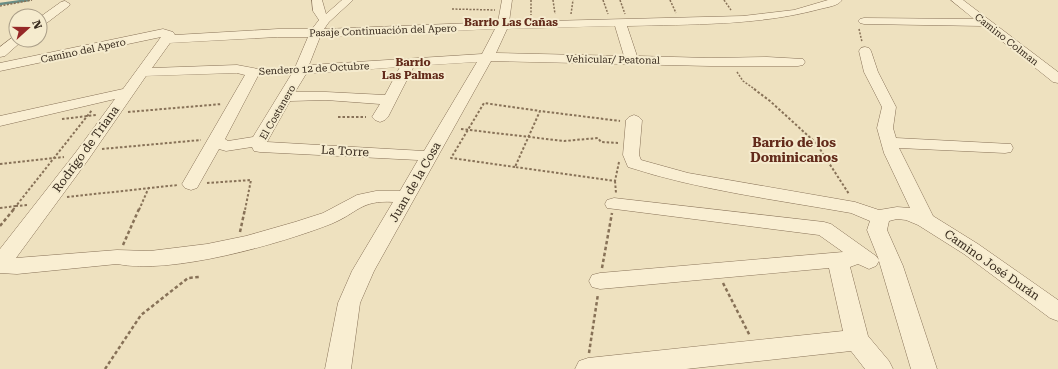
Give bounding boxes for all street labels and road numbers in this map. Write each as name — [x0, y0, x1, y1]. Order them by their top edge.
street label: Camino Colman — [973, 11, 1041, 68]
street label: Pasaje Continuación del Apero — [309, 22, 457, 39]
street label: Camino del Apero — [40, 36, 127, 65]
street label: Vehicular/ Peatonal — [566, 53, 660, 66]
street label: Sendero 12 de Octubre — [259, 60, 370, 77]
street label: El Costanero — [257, 83, 298, 142]
street label: Rodrigo de Triana — [50, 103, 122, 195]
street label: Juan de la Cosa — [386, 139, 444, 225]
street label: La Torre — [321, 143, 370, 159]
street label: Camino José Durán — [942, 227, 1043, 303]

